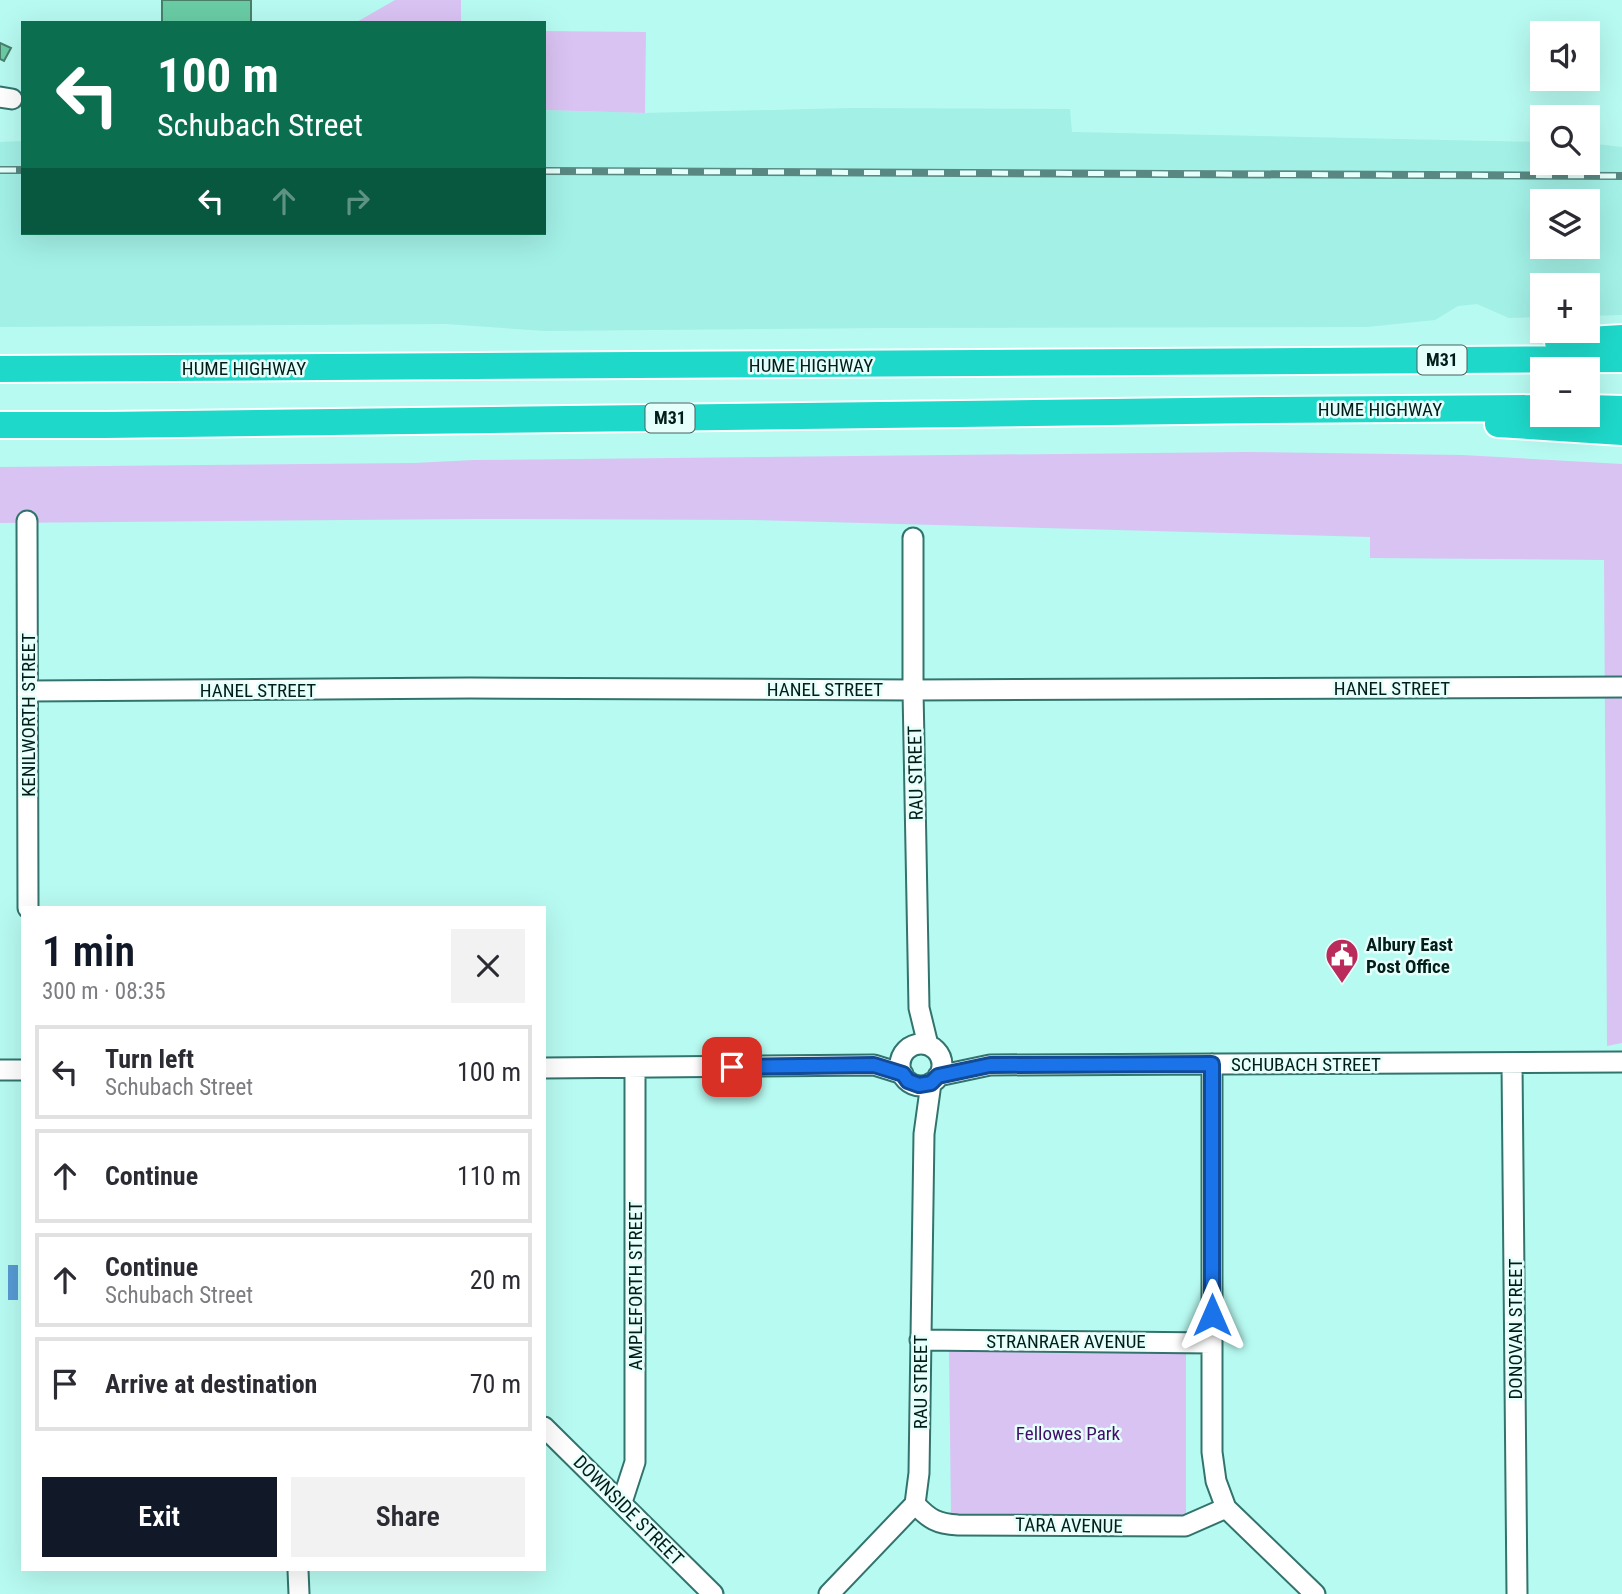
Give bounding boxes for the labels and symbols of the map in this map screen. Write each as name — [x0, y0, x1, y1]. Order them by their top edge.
road number: M31 — [1418, 346, 1466, 374]
street label: HUME HIGHWAY — [749, 354, 873, 377]
street label: HUME HIGHWAY — [182, 357, 306, 380]
street label: HUME HIGHWAY — [1318, 398, 1442, 421]
road number: M31 — [646, 404, 694, 432]
street label: KENILWORTH STREET — [17, 633, 40, 797]
street label: HANEL STREET — [1334, 677, 1450, 700]
street label: HANEL STREET — [767, 678, 883, 701]
street label: HANEL STREET — [200, 679, 316, 702]
street label: RAU STREET — [903, 725, 928, 821]
place label: Albury East Post Office — [1366, 933, 1453, 978]
public building icon: Albury East Post Office — [1323, 936, 1361, 985]
pin — [702, 1037, 762, 1097]
street label: SCHUBACH STREET — [1231, 1053, 1381, 1076]
street label: AMPLEFORTH STREET — [624, 1201, 647, 1371]
street label: DONOVAN STREET — [1504, 1258, 1527, 1400]
position arrow — [1175, 1278, 1249, 1352]
street label: STRANRAER AVENUE — [986, 1330, 1146, 1353]
street label: RAU STREET — [909, 1335, 932, 1429]
park label: Fellowes Park — [1016, 1422, 1121, 1445]
street label: DOWNSIDE STREET — [569, 1450, 689, 1570]
street label: TARA AVENUE — [1015, 1513, 1123, 1538]

